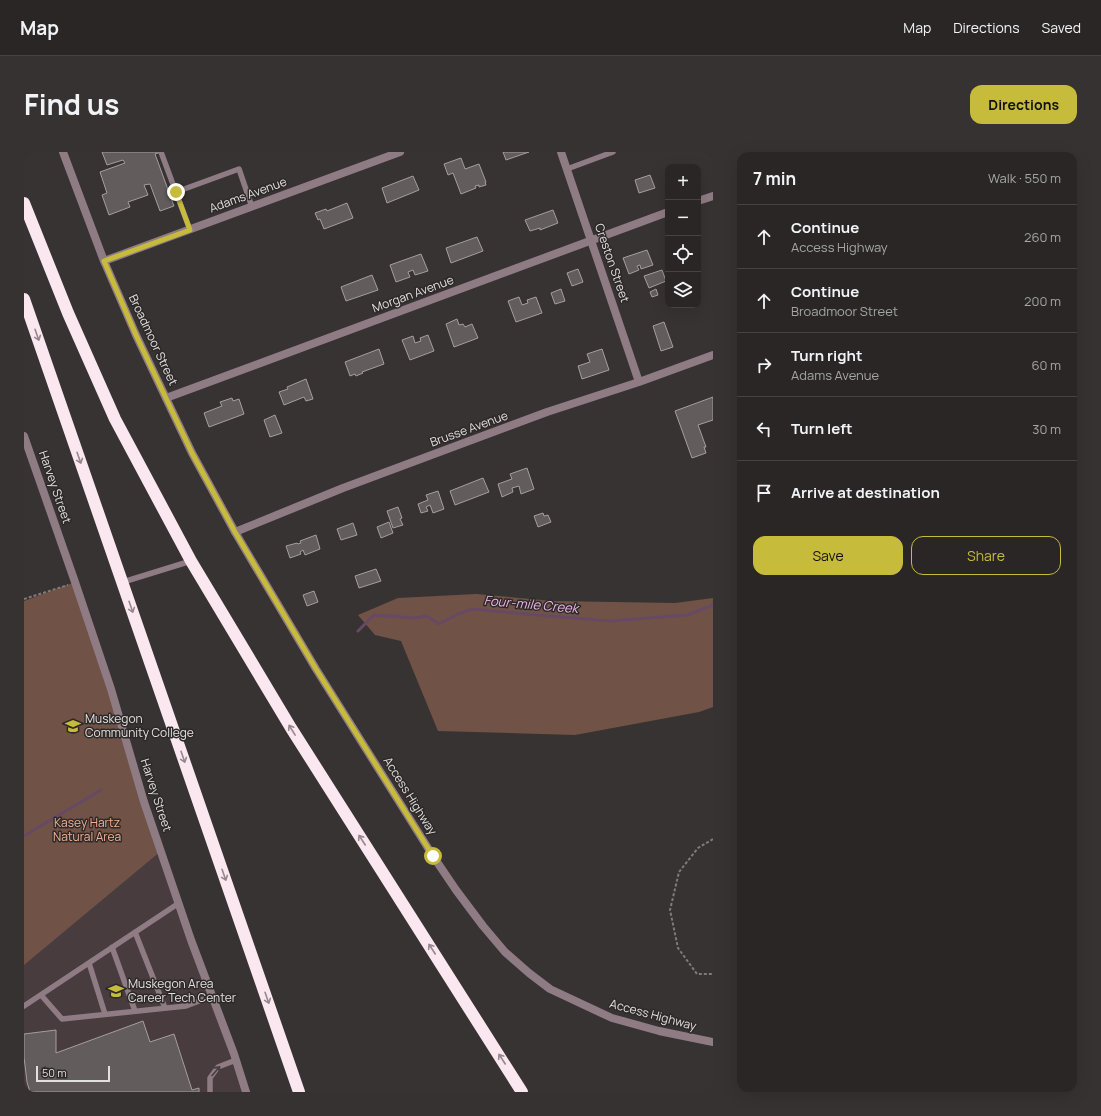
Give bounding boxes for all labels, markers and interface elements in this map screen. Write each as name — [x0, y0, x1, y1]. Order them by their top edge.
text: Map — [20, 15, 59, 41]
text: Map — [903, 18, 931, 37]
text: Directions — [953, 18, 1020, 37]
text: Saved — [1042, 18, 1081, 37]
text: Find us — [24, 85, 119, 123]
button: Directions — [970, 85, 1077, 124]
map controls — [665, 164, 701, 308]
button: + — [665, 164, 701, 200]
text: 7 min — [753, 167, 796, 190]
text: Walk · 550 m — [988, 169, 1061, 187]
street label: Adams Avenue — [207, 173, 289, 216]
route end — [167, 183, 185, 201]
button: − — [665, 200, 701, 236]
text: Continue — [791, 217, 859, 238]
street label: Creston Street — [591, 221, 634, 305]
icon: ahead — [753, 226, 775, 248]
text: 260 m — [1024, 228, 1061, 246]
button: locate — [665, 236, 701, 272]
text: Access Highway — [791, 238, 888, 256]
street label: Morgan Avenue — [370, 271, 456, 316]
button: layers — [665, 272, 701, 308]
text: Continue — [791, 281, 859, 302]
icon: ahead — [753, 290, 775, 312]
street label: Broadmoor Street — [125, 291, 182, 388]
text: 200 m — [1024, 292, 1061, 310]
text: Broadmoor Street — [791, 302, 898, 320]
one-way arrow — [34, 329, 41, 342]
text: Turn right — [791, 345, 862, 366]
icon: right — [753, 354, 775, 376]
text: 60 m — [1031, 356, 1061, 374]
text: Adams Avenue — [791, 366, 879, 384]
street label: Brusse Avenue — [427, 407, 510, 451]
icon: left — [753, 418, 775, 440]
text: Turn left — [791, 418, 853, 439]
text: 30 m — [1032, 420, 1061, 438]
street label: Harvey Street — [35, 448, 76, 526]
one-way arrow — [76, 452, 84, 464]
icon: arrive — [753, 482, 775, 504]
text: Arrive at destination — [791, 482, 940, 503]
button: Save — [753, 536, 903, 575]
button: Share — [911, 536, 1061, 575]
water label: Four-mile Creek — [483, 591, 581, 617]
one-way arrow — [128, 601, 136, 613]
place label: Muskegon Community College — [85, 710, 194, 741]
school or university icon: Muskegon Community College — [64, 717, 82, 735]
one-way arrow — [288, 725, 296, 736]
one-way arrow — [180, 750, 188, 762]
street label: Access Highway — [380, 753, 442, 839]
street label: Harvey Street — [137, 756, 176, 834]
park label: Kasey Hartz Natural Area — [53, 814, 121, 845]
one-way arrow — [358, 835, 366, 846]
route start — [424, 847, 442, 865]
one-way arrow — [221, 869, 229, 881]
one-way arrow — [427, 943, 435, 955]
place label: Muskegon Area Career Tech Center — [128, 975, 237, 1006]
school or university icon: Muskegon Area Career Tech Center — [107, 982, 125, 1000]
one-way arrow — [263, 992, 271, 1004]
street label: Access Highway — [608, 995, 699, 1034]
one-way arrow — [497, 1053, 505, 1065]
scale bar — [36, 1064, 110, 1083]
text: 50 m — [42, 1065, 67, 1080]
one-way arrow — [211, 1066, 220, 1076]

